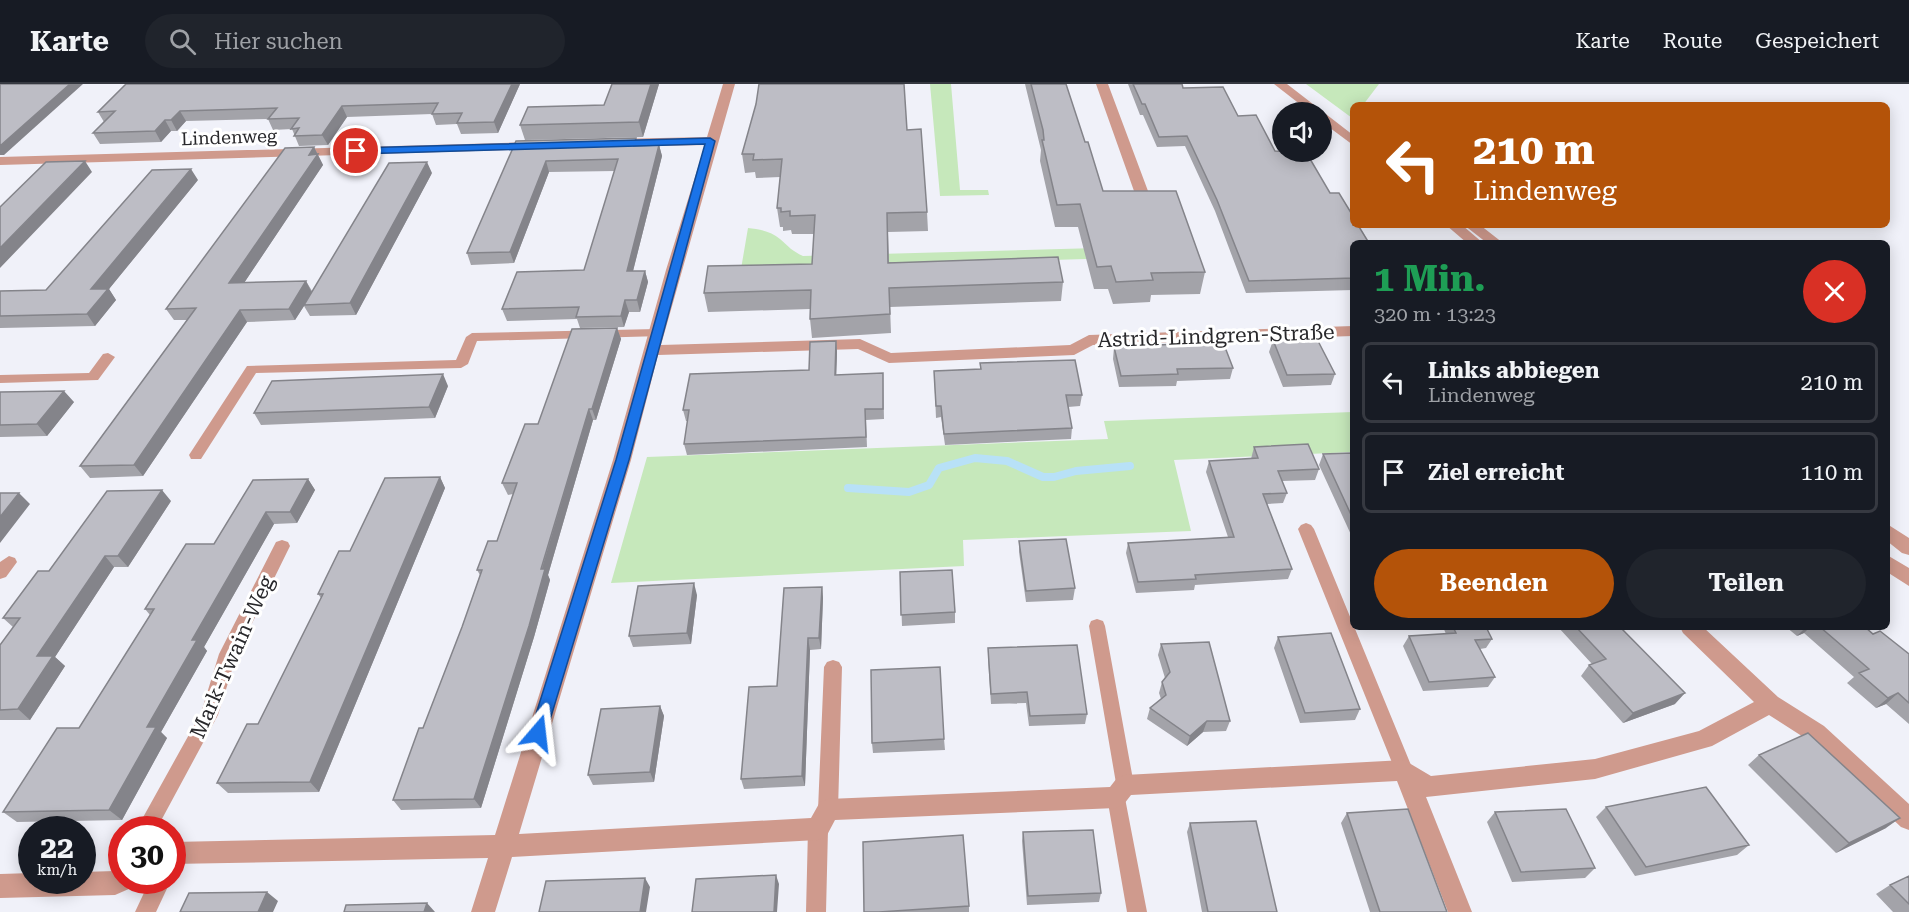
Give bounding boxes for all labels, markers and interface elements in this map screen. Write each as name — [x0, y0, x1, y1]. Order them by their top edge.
search box — [145, 14, 565, 68]
text: Karte — [30, 25, 109, 58]
icon: search — [166, 25, 199, 58]
text: Hier suchen — [214, 29, 343, 54]
text: Karte — [1575, 29, 1630, 53]
text: Route — [1663, 29, 1722, 53]
text: Gespeichert — [1755, 29, 1879, 53]
map controls — [1272, 102, 1332, 162]
button: sound — [1272, 102, 1332, 162]
street label: Lindenweg — [181, 125, 278, 149]
pin — [330, 125, 381, 176]
text: 210 m — [1473, 125, 1595, 174]
icon: left — [1374, 126, 1452, 204]
icon: arrive — [339, 134, 372, 167]
text: Lindenweg — [1473, 175, 1617, 207]
text: 1 Min. — [1374, 258, 1485, 300]
button: close — [1803, 260, 1866, 323]
text: 320 m · 13:23 — [1374, 302, 1496, 326]
street label: Astrid-Lindgren-Straße — [1097, 320, 1335, 352]
text: Links abbiegen — [1428, 358, 1599, 383]
icon: left — [1377, 366, 1410, 399]
text: 210 m — [1800, 370, 1863, 395]
text: Lindenweg — [1428, 383, 1535, 407]
icon: arrive — [1377, 456, 1410, 489]
text: Ziel erreicht — [1428, 460, 1564, 485]
text: 110 m — [1800, 460, 1863, 485]
button: Beenden — [1374, 549, 1614, 618]
button: Teilen — [1626, 549, 1866, 618]
street label: Mark-Twain-Weg — [185, 572, 279, 742]
position arrow — [506, 701, 570, 765]
speed limit sign: 30 — [108, 816, 186, 894]
text: 22 — [40, 830, 74, 865]
text: km/h — [37, 861, 77, 879]

